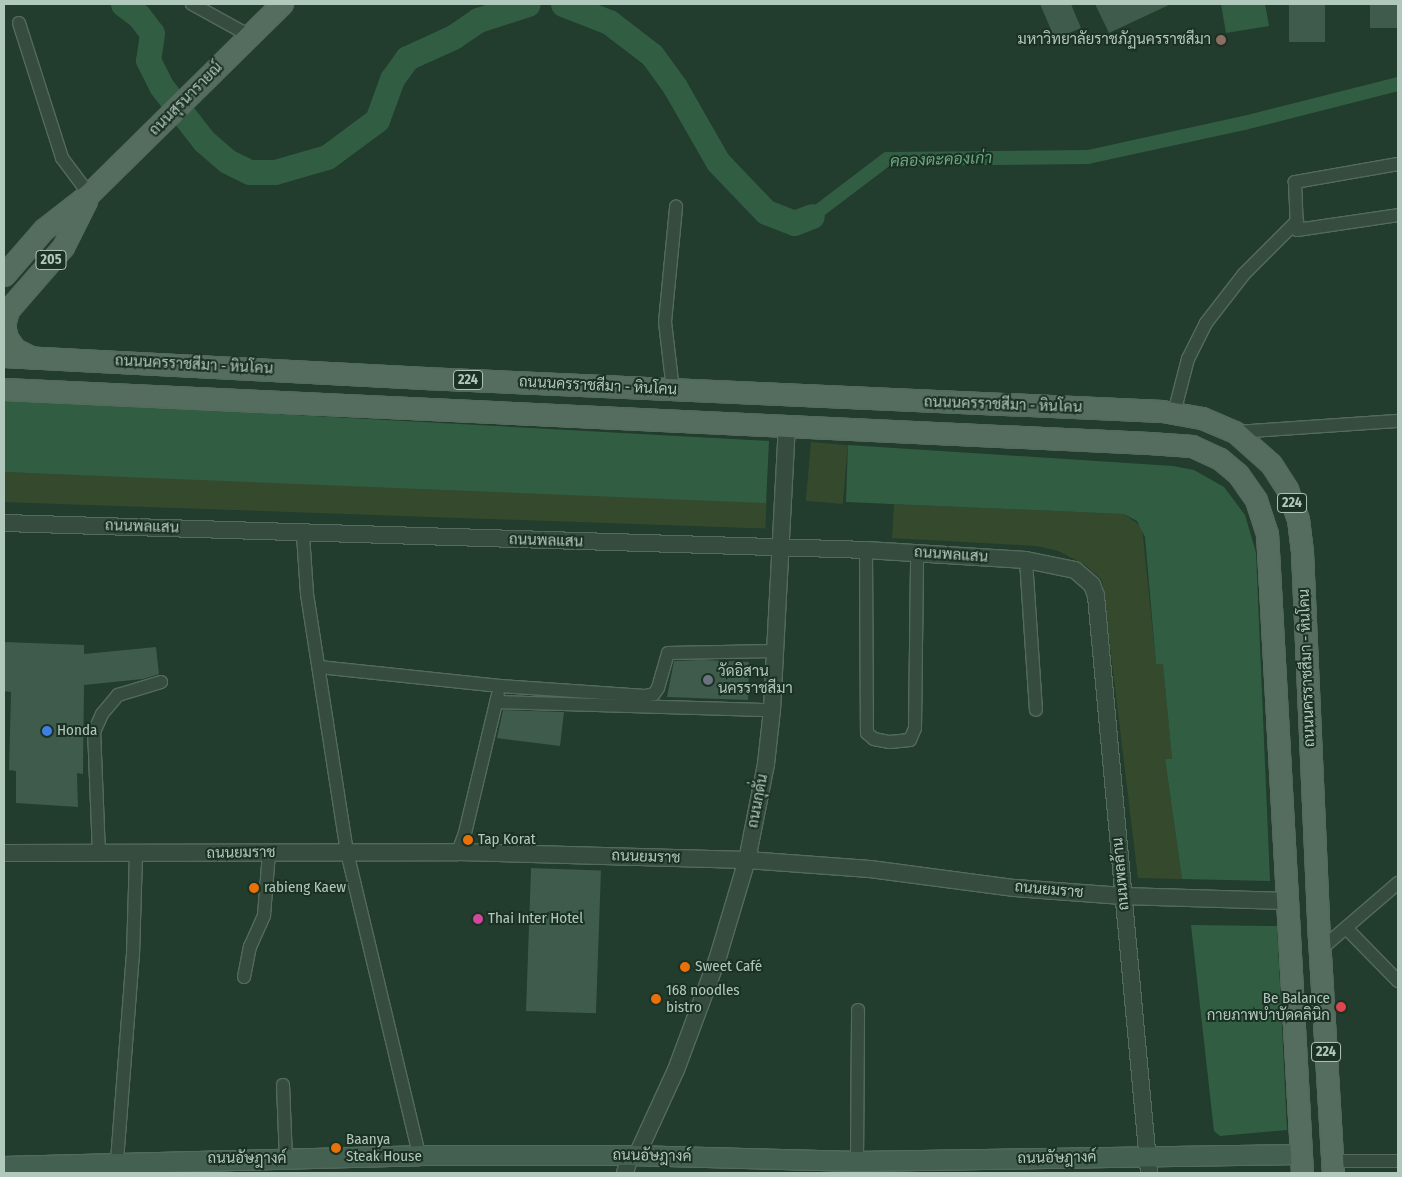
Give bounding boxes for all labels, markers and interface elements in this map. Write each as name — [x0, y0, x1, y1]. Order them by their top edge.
place label: มหาวิทยาลัยราชภัฏนครราชสีมา — [1018, 31, 1211, 49]
marker: มหาวิทยาลัยราชภัฏนครราชสีมา — [1215, 34, 1227, 46]
street label: ถนนสุรนารายณ์ — [146, 59, 226, 139]
water label: คลองตะคองเก่า — [890, 149, 992, 171]
road number: 205 — [35, 248, 67, 272]
street label: ถนนนครราชสีมา - หินโคน — [114, 352, 274, 378]
road number: 224 — [453, 368, 483, 392]
street label: ถนนนครราชสีมา - หินโคน — [518, 373, 678, 399]
street label: ถนนนครราชสีมา - หินโคน — [924, 393, 1082, 417]
road number: 224 — [1277, 492, 1307, 514]
street label: ถนนพลแสน — [105, 517, 179, 537]
street label: ถนนพลแสน — [509, 531, 583, 551]
street label: ถนนพลแสน — [913, 543, 989, 567]
street label: ถนนนครราชสีมา - หินโคน — [1295, 589, 1319, 747]
place label: วัดอิสาน นครราชสีมา — [718, 662, 793, 697]
marker: วัดอิสาน นครราชสีมา — [702, 674, 714, 686]
place label: Honda — [57, 722, 97, 740]
marker: Honda — [41, 725, 53, 737]
street label: ถนนกุดั่น — [744, 772, 772, 830]
place label: Tap Korat — [478, 831, 536, 849]
marker: Tap Korat — [462, 834, 474, 846]
street label: ถนนพลล้าน — [1109, 837, 1133, 911]
street label: ถนนยมราช — [206, 843, 276, 863]
street label: ถนนยมราช — [611, 847, 681, 867]
street label: ถนนยมราช — [1014, 878, 1084, 902]
place label: rabieng Kaew — [264, 879, 346, 897]
marker: rabieng Kaew — [248, 882, 260, 894]
place label: Thai Inter Hotel — [488, 910, 583, 928]
marker: Thai Inter Hotel — [472, 913, 484, 925]
place label: Sweet Café — [695, 958, 762, 976]
marker: Sweet Café — [679, 961, 691, 973]
place label: 168 noodles bistro — [666, 981, 740, 1016]
place label: Be Balance กายภาพบำบัดคลินิก — [1207, 989, 1330, 1024]
marker: 168 noodles bistro — [650, 993, 662, 1005]
marker: Be Balance กายภาพบำบัดคลินิก — [1334, 1000, 1348, 1014]
road number: 224 — [1311, 1040, 1341, 1064]
place label: Baanya Steak House — [346, 1130, 422, 1165]
marker: Baanya Steak House — [330, 1142, 342, 1154]
street label: ถนนอัษฎางค์ — [612, 1146, 692, 1166]
street label: ถนนอัษฎางค์ — [1017, 1148, 1097, 1168]
street label: ถนนอัษฎางค์ — [207, 1150, 287, 1168]

